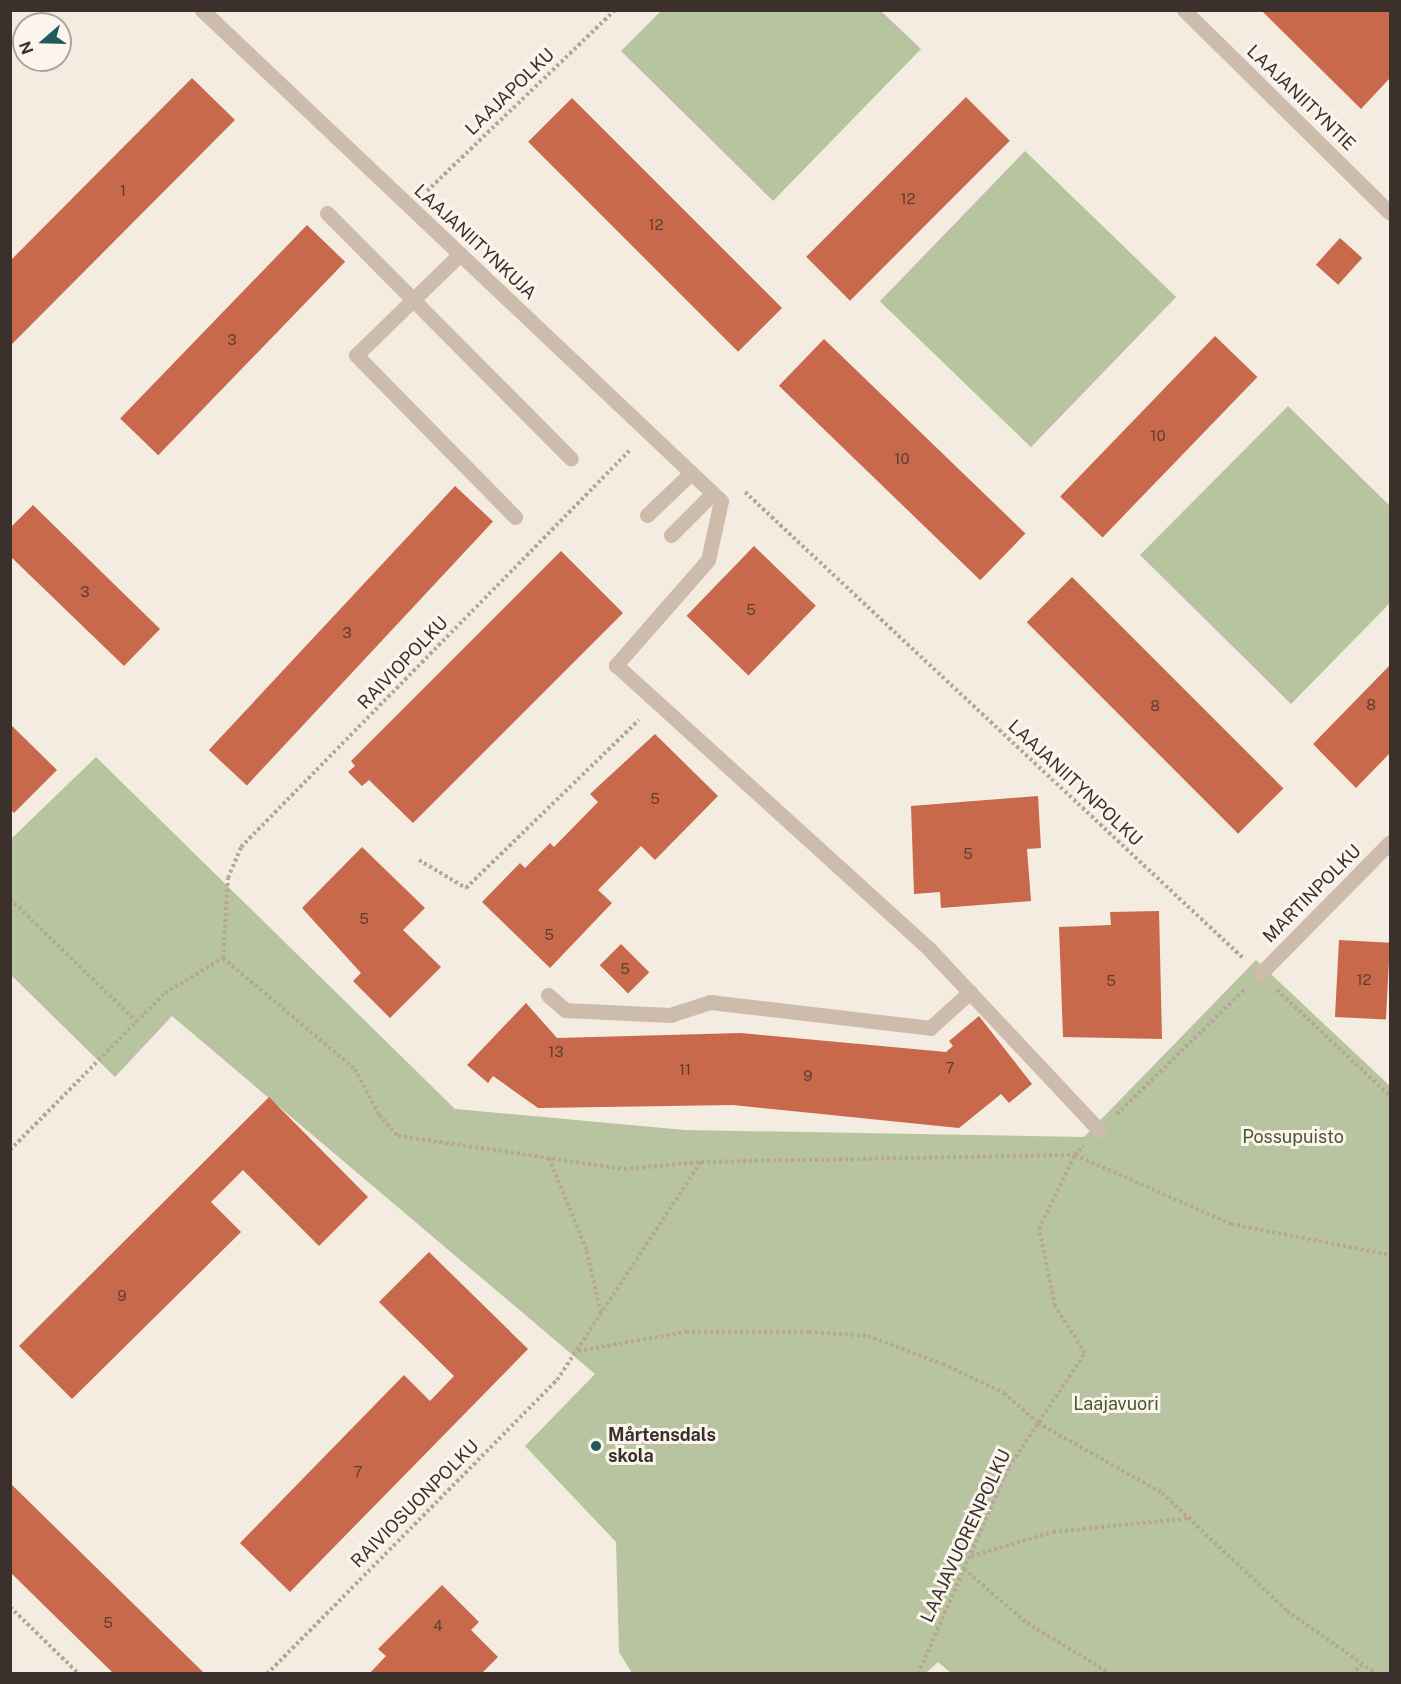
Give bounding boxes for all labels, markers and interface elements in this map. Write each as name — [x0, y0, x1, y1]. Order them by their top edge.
north arrow — [12, 12, 72, 72]
text: N — [15, 39, 38, 57]
street label: LAAJANIITYNTIE — [1242, 41, 1360, 155]
street label: LAAJAPOLKU — [461, 44, 559, 140]
street label: LAAJANIITYNKUJA — [409, 180, 541, 304]
house number: 1 — [120, 182, 126, 200]
house number: 12 — [900, 190, 916, 208]
house number: 12 — [648, 216, 664, 234]
house number: 3 — [227, 331, 237, 349]
house number: 10 — [1150, 427, 1166, 445]
house number: 10 — [894, 450, 910, 468]
house number: 3 — [80, 583, 90, 601]
house number: 5 — [746, 601, 756, 619]
street label: RAIVIOPOLKU — [353, 612, 453, 714]
house number: 3 — [342, 624, 352, 642]
house number: 8 — [1366, 696, 1376, 714]
house number: 8 — [1150, 697, 1160, 715]
street label: LAAJANIITYNPOLKU — [1004, 715, 1146, 851]
house number: 5 — [650, 790, 660, 808]
street label: MARTINPOLKU — [1258, 840, 1366, 948]
house number: 5 — [963, 845, 973, 863]
house number: 5 — [359, 910, 369, 928]
house number: 5 — [544, 926, 554, 944]
house number: 5 — [620, 960, 630, 978]
house number: 12 — [1356, 971, 1372, 989]
house number: 5 — [1106, 972, 1116, 990]
house number: 13 — [548, 1043, 564, 1061]
house number: 7 — [945, 1059, 955, 1077]
house number: 11 — [679, 1061, 691, 1079]
house number: 9 — [803, 1067, 813, 1085]
park label: Possupuisto — [1242, 1126, 1344, 1148]
house number: 9 — [117, 1287, 127, 1305]
park label: Laajavuori — [1073, 1393, 1159, 1415]
place label: Mårtensdals skola — [608, 1425, 716, 1468]
street label: RAIVIOSUONPOLKU — [347, 1436, 483, 1572]
marker: Mårtensdals skola — [589, 1439, 603, 1453]
street label: LAAJAVUORENPOLKU — [916, 1446, 1016, 1626]
house number: 7 — [353, 1463, 363, 1481]
house number: 5 — [103, 1614, 113, 1632]
house number: 4 — [433, 1617, 443, 1635]

